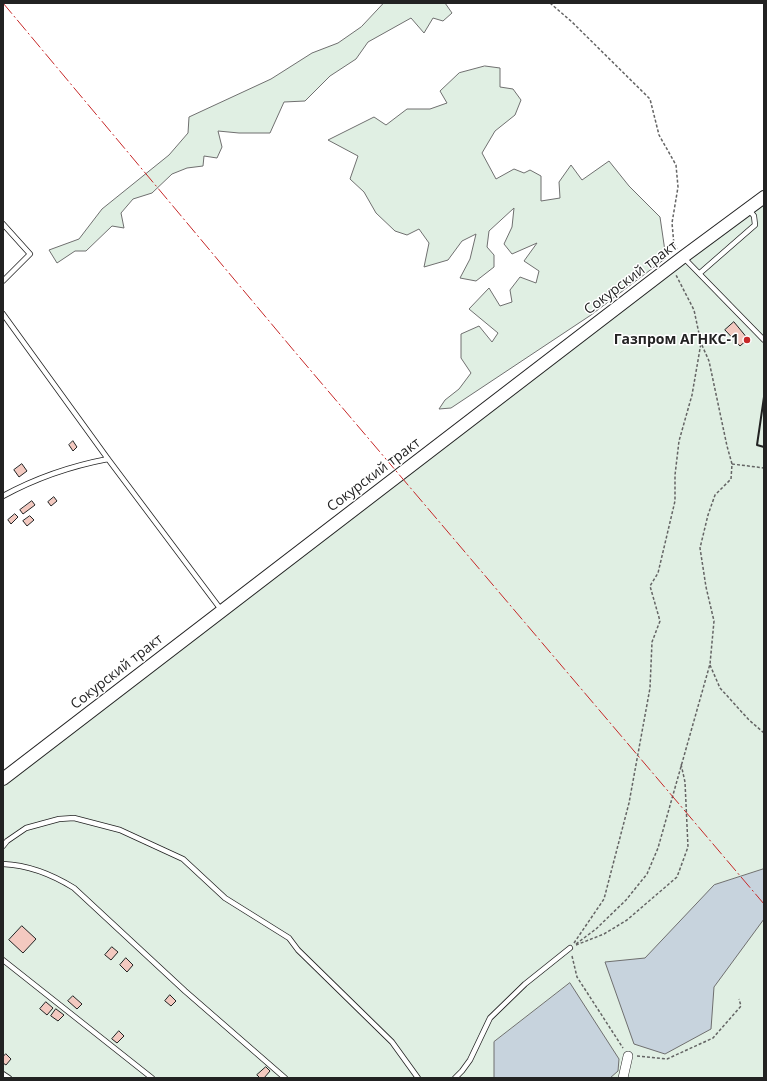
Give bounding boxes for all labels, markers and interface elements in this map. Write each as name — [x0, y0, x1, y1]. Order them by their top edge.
street label: Сокурский тракт — [581, 238, 681, 318]
place label: Газпром АГНКС-1 — [614, 332, 739, 348]
marker: Газпром АГНКС-1 — [742, 335, 752, 345]
street label: Сокурский тракт — [324, 435, 424, 515]
street label: Сокурский тракт — [68, 631, 166, 713]

